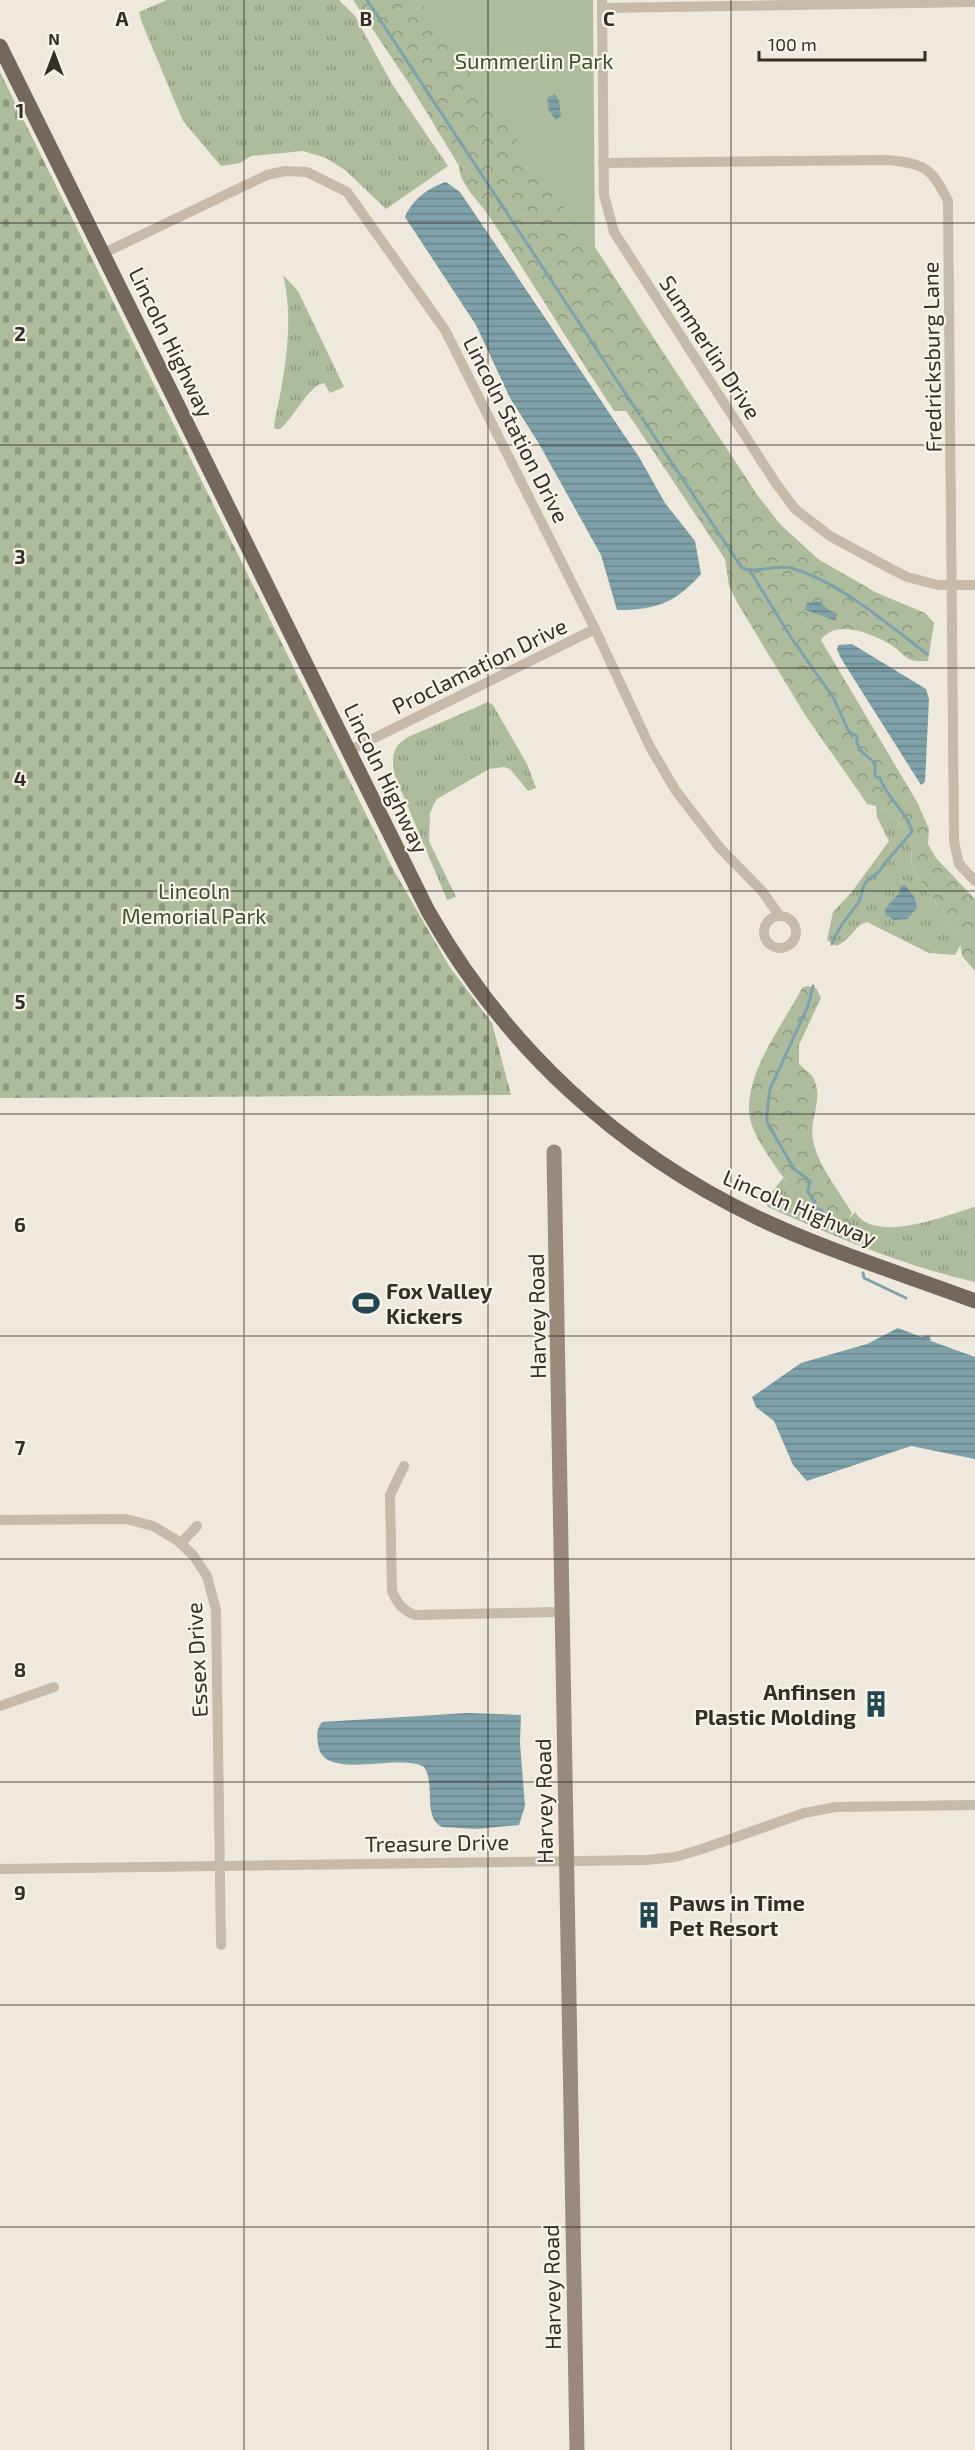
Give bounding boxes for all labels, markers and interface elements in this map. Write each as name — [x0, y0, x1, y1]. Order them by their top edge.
text: A — [115, 6, 129, 30]
text: B — [360, 6, 372, 30]
text: C — [603, 6, 615, 30]
north arrow — [24, 24, 84, 84]
scale bar — [759, 24, 926, 62]
text: N — [48, 29, 60, 48]
text: 100 m — [768, 33, 817, 55]
park label: Summerlin Park — [455, 47, 613, 73]
text: 1 — [16, 98, 24, 122]
street label: Fredricksburg Lane — [916, 261, 946, 453]
street label: Lincoln Highway — [124, 263, 220, 422]
street label: Summerlin Drive — [655, 270, 767, 424]
text: 2 — [14, 321, 26, 345]
street label: Lincoln Station Drive — [459, 331, 575, 527]
text: 3 — [14, 544, 26, 568]
street label: Proclamation Drive — [387, 611, 571, 719]
street label: Lincoln Highway — [339, 699, 435, 858]
text: 4 — [14, 766, 27, 790]
park label: Lincoln Memorial Park — [121, 877, 267, 928]
text: 5 — [14, 989, 26, 1013]
street label: Lincoln Highway — [720, 1163, 881, 1251]
text: 6 — [14, 1212, 26, 1236]
street label: Harvey Road — [522, 1253, 550, 1379]
place label: Fox Valley Kickers — [386, 1277, 493, 1328]
sports icon: Fox Valley Kickers — [351, 1288, 381, 1318]
text: 7 — [15, 1435, 26, 1459]
street label: Essex Drive — [180, 1602, 212, 1718]
text: 8 — [14, 1657, 26, 1681]
place label: Anfinsen Plastic Molding — [694, 1678, 856, 1729]
building icon: Anfinsen Plastic Molding — [861, 1689, 891, 1719]
street label: Harvey Road — [529, 1738, 557, 1864]
street label: Treasure Drive — [365, 1828, 509, 1856]
text: 9 — [14, 1880, 26, 1904]
place label: Paws in Time Pet Resort — [669, 1889, 805, 1940]
building icon: Paws in Time Pet Resort — [634, 1900, 664, 1930]
street label: Harvey Road — [537, 2224, 565, 2350]

